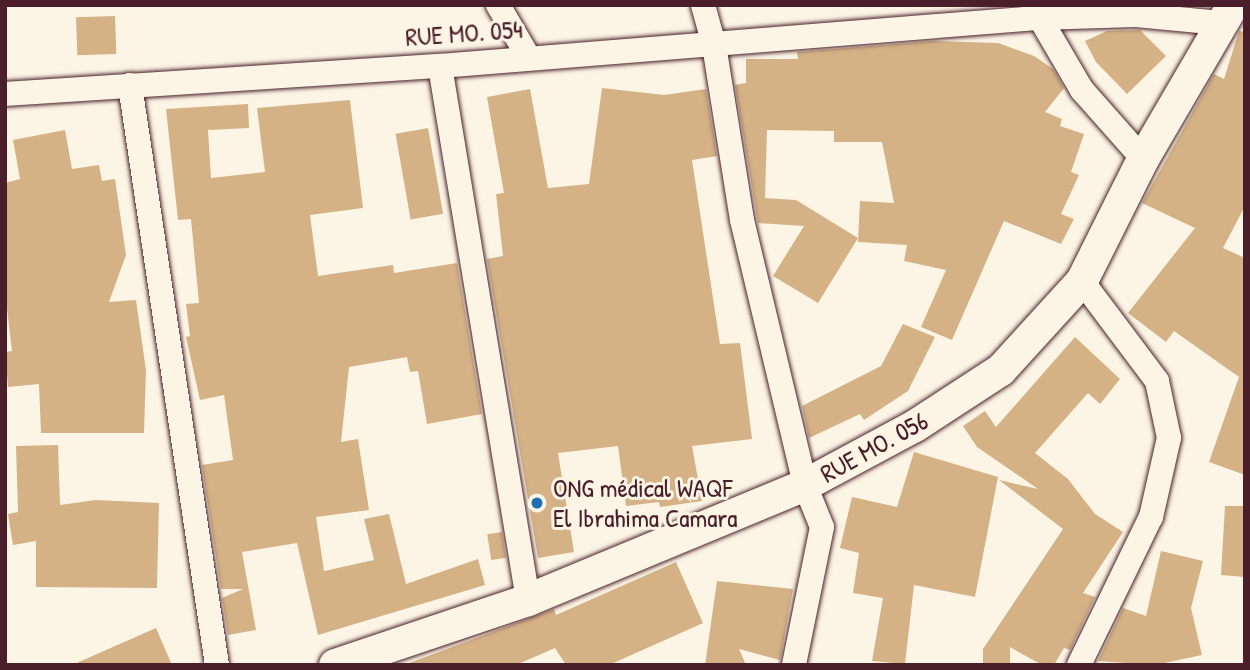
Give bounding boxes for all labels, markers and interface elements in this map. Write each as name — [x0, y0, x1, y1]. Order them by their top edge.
street label: RUE MO. 054 — [404, 13, 524, 53]
street label: RUE MO. 056 — [815, 405, 933, 489]
place label: ONG médical WAQF El Ibrahima Camara — [553, 472, 738, 534]
marker: ONG médical WAQF El Ibrahima Camara — [527, 493, 547, 513]

